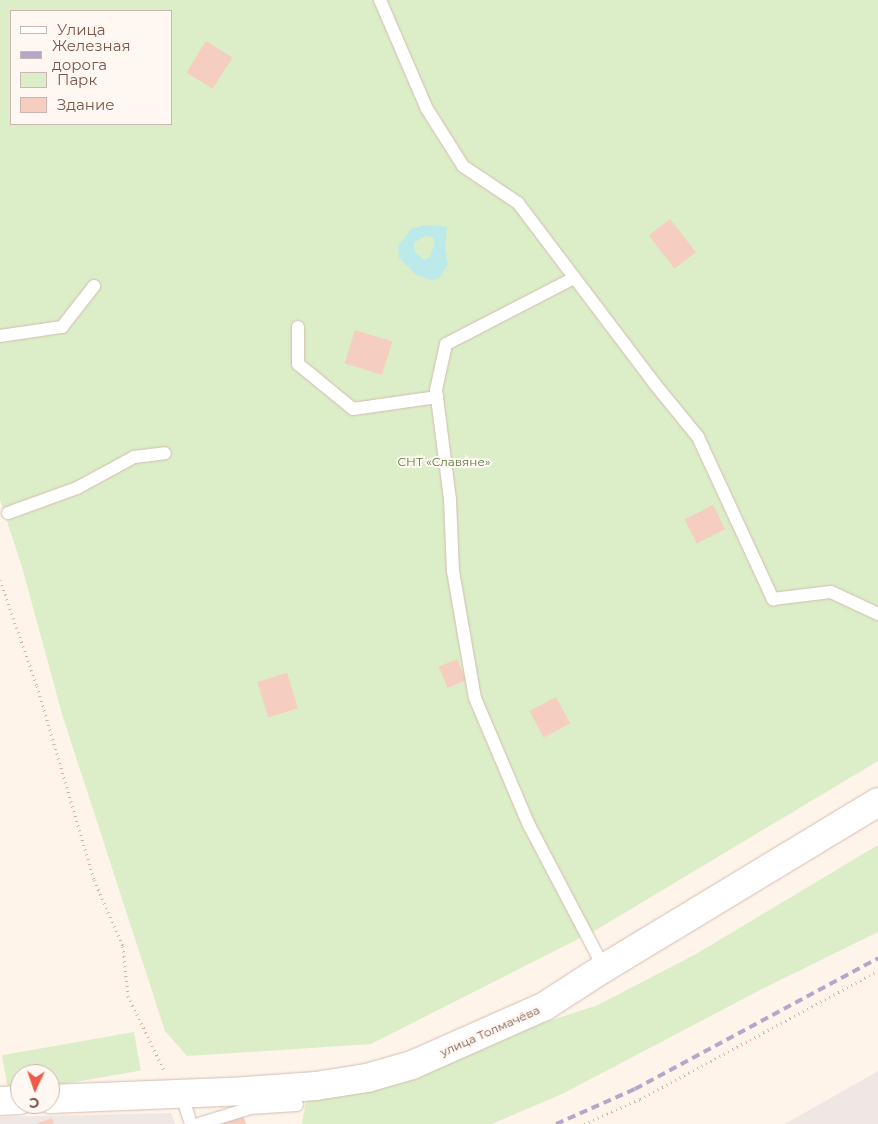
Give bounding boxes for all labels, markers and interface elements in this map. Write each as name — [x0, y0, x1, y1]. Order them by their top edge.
legend — [10, 10, 172, 125]
text: Улица — [57, 20, 105, 39]
text: Железная дорога — [52, 36, 131, 74]
text: Парк — [57, 70, 97, 89]
text: Здание — [57, 95, 115, 114]
park label: СНТ «Славяне» — [397, 455, 491, 469]
street label: улица Толмачёва — [438, 1003, 542, 1059]
north arrow — [10, 1064, 60, 1114]
text: С — [29, 1094, 40, 1112]

